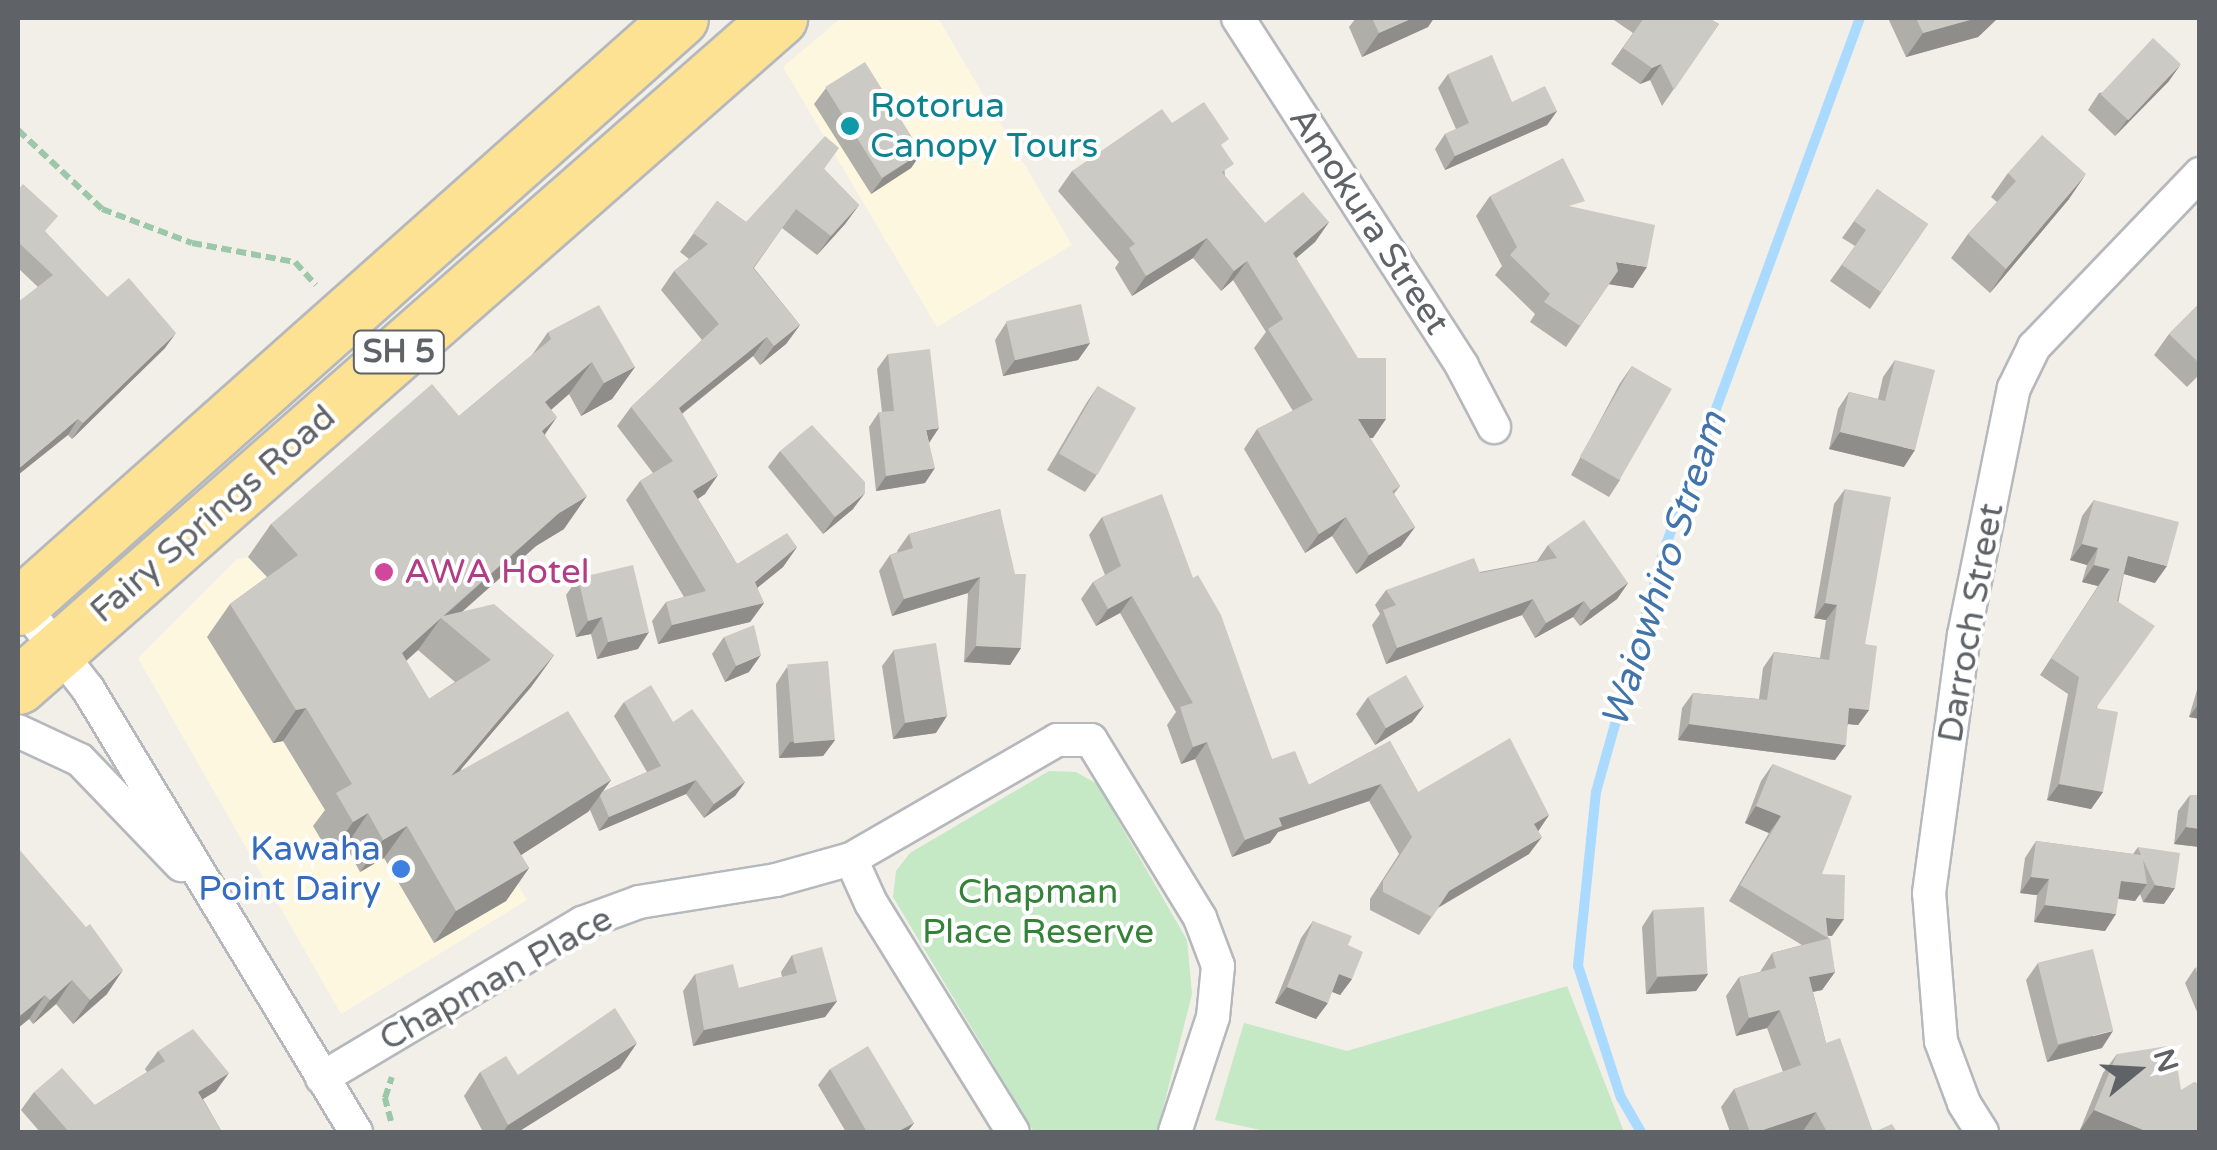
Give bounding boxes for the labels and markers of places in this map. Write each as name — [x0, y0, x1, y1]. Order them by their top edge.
place label: Rotorua Canopy Tours — [870, 85, 1098, 167]
marker: Rotorua Canopy Tours — [839, 115, 861, 137]
place label: AWA Hotel — [404, 551, 589, 593]
marker: AWA Hotel — [373, 561, 395, 583]
place label: Kawaha Point Dairy — [198, 828, 381, 910]
marker: Kawaha Point Dairy — [390, 858, 412, 880]

